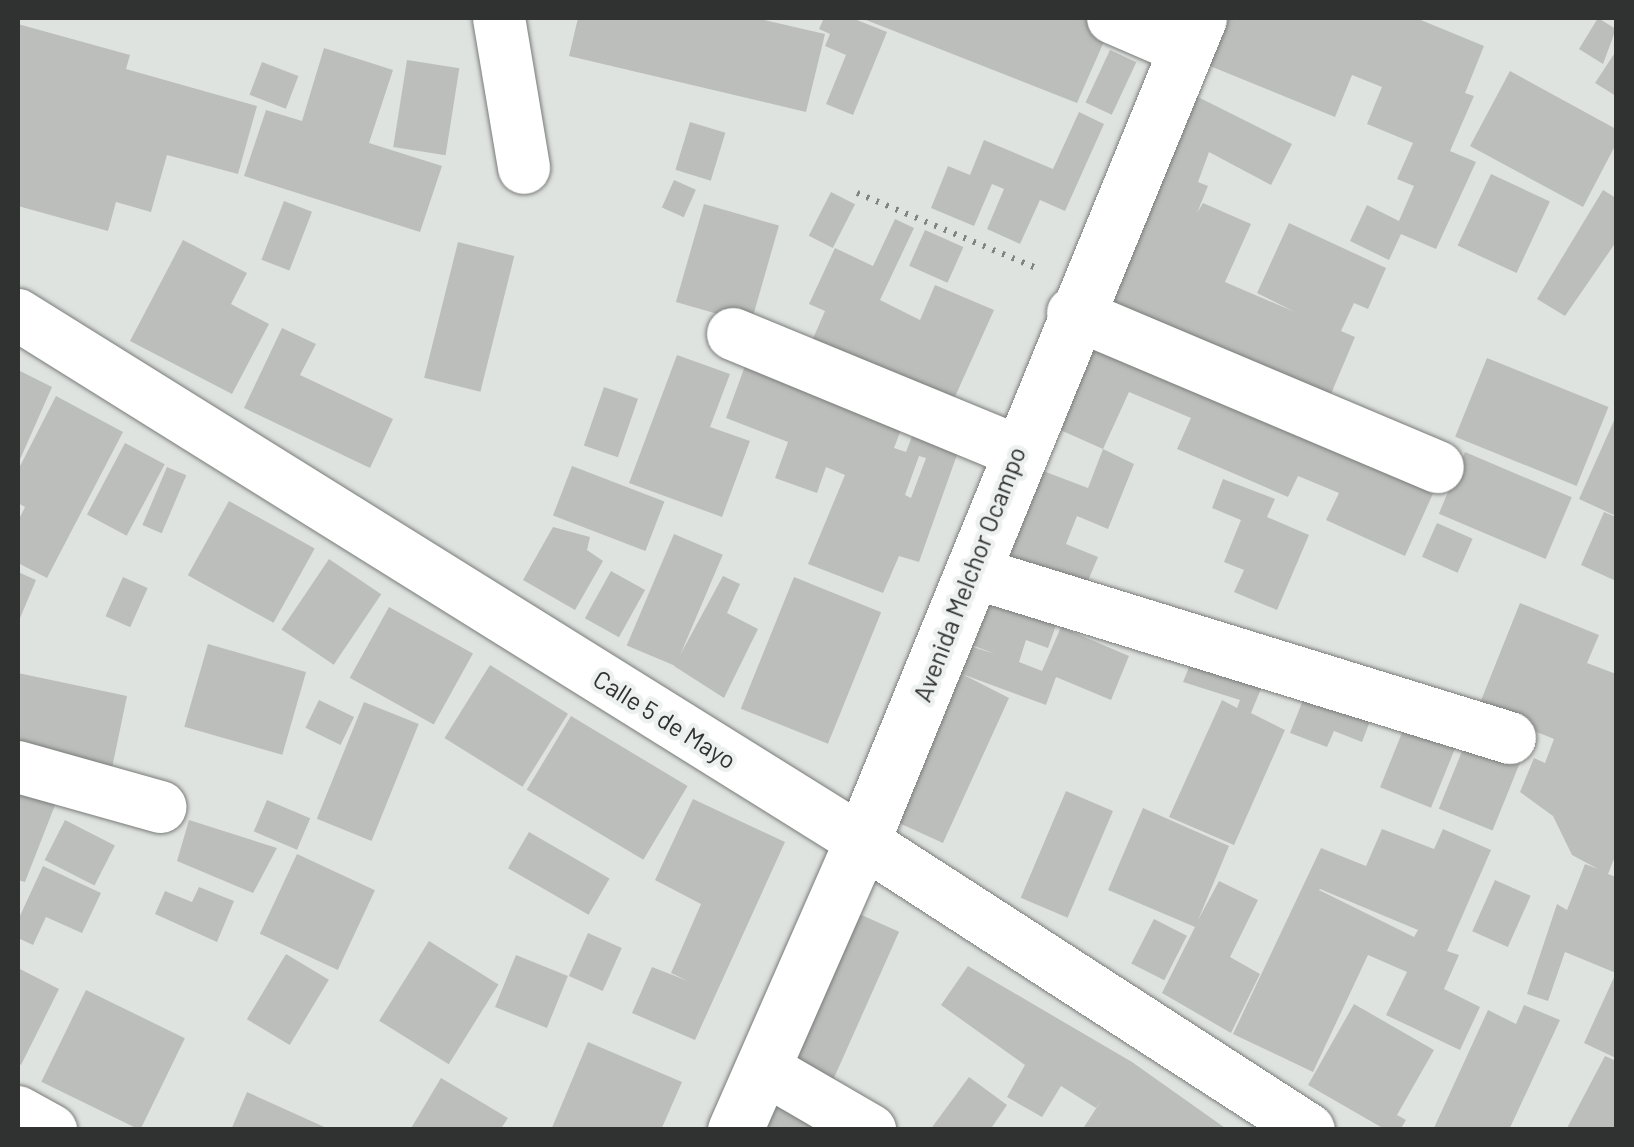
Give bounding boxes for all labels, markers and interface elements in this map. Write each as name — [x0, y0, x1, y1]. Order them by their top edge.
street label: Avenida Melchor Ocampo — [906, 442, 1032, 706]
street label: Calle 5 de Mayo — [588, 663, 742, 775]

